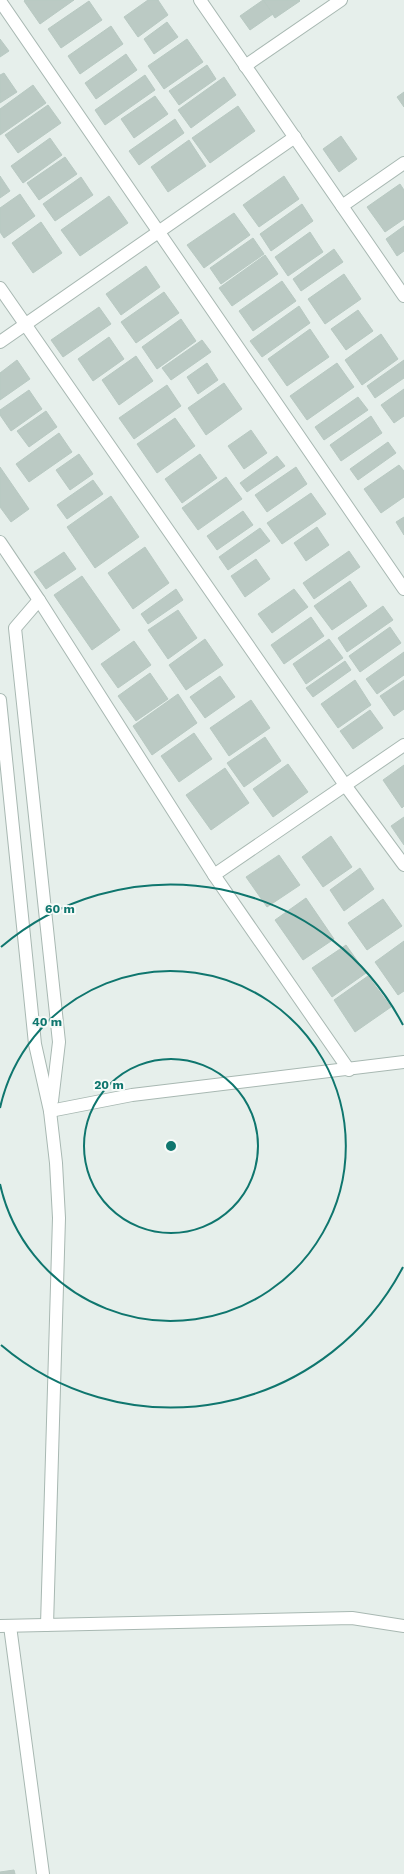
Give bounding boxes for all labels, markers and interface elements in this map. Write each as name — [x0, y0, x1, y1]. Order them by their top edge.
text: 60 m — [45, 902, 75, 916]
text: 40 m — [32, 1015, 62, 1029]
text: 20 m — [94, 1078, 124, 1092]
centre of rings — [164, 1139, 178, 1153]

